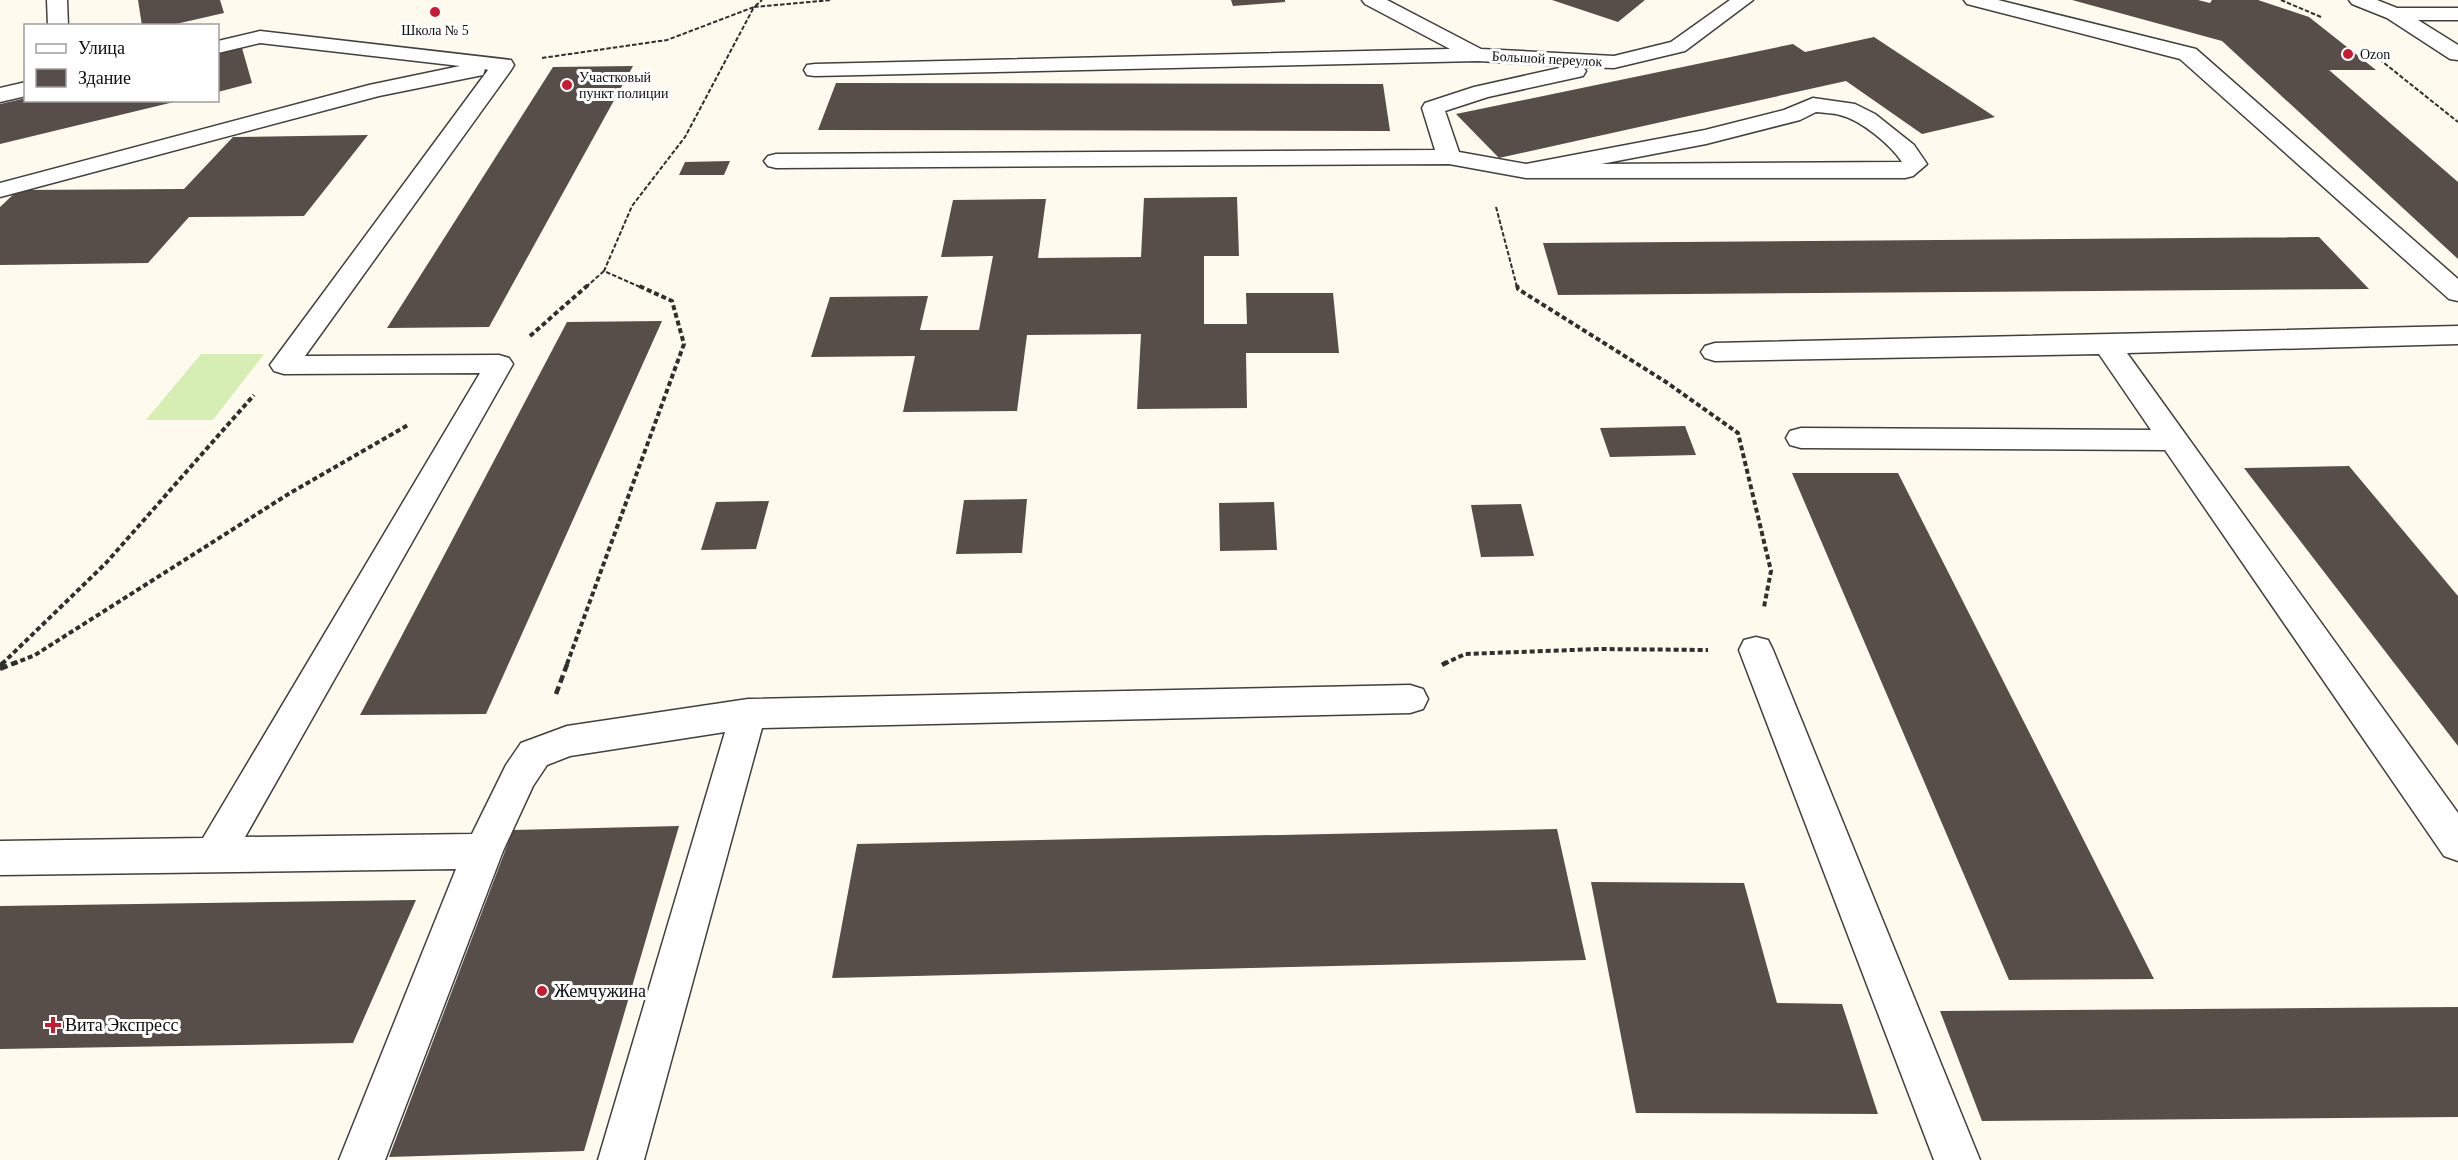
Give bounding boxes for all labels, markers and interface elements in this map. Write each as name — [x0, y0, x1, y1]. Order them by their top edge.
marker: Школа № 5 — [428, 5, 442, 19]
place label: Школа № 5 — [401, 23, 469, 38]
legend — [24, 24, 219, 102]
text: Улица — [78, 38, 125, 58]
marker: Ozon — [2341, 47, 2355, 61]
place label: Ozon — [2360, 47, 2390, 62]
street label: Большой переулок — [1491, 49, 1603, 69]
text: Здание — [78, 68, 131, 88]
place label: Участковый пункт полиции — [579, 70, 669, 101]
marker: Участковый пункт полиции — [560, 78, 574, 92]
place label: Жемчужина — [554, 981, 646, 1001]
marker: Жемчужина — [535, 984, 549, 998]
place label: Вита Экспресс — [65, 1015, 178, 1035]
marker: Вита Экспресс — [46, 1018, 60, 1032]

